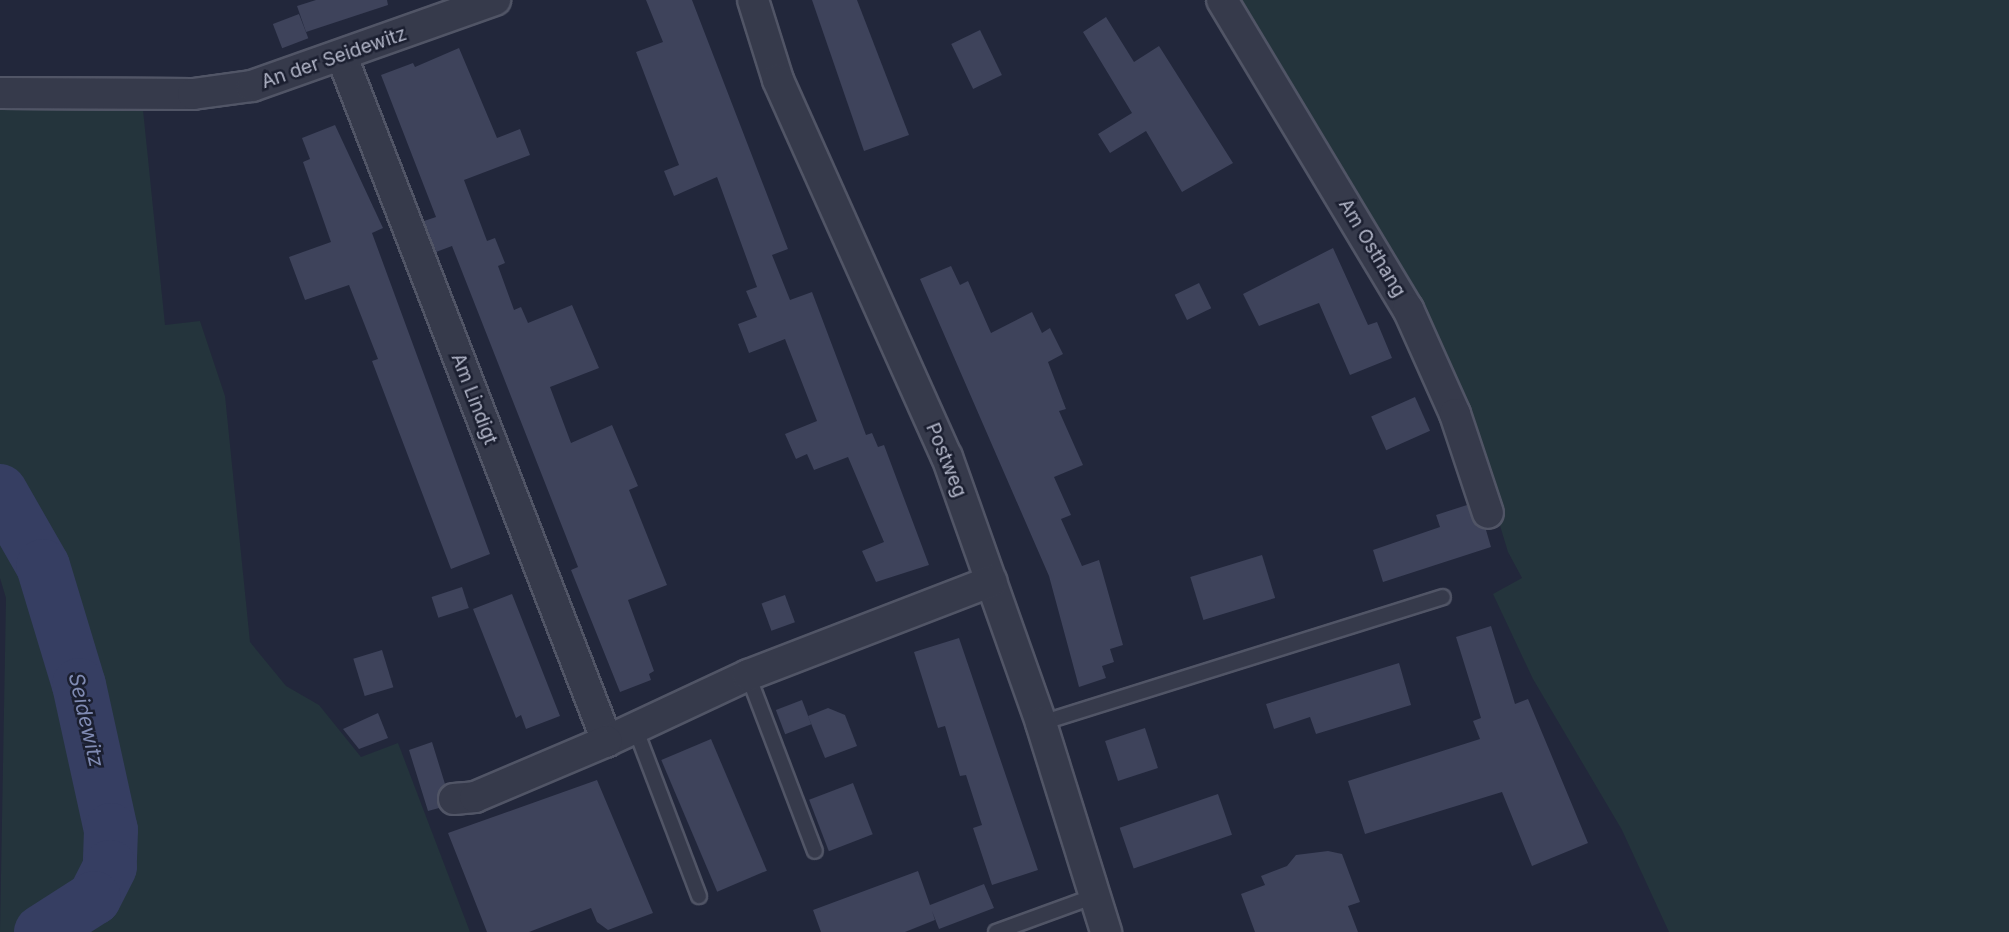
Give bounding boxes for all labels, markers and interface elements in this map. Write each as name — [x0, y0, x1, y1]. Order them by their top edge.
street label: An der Seidewitz — [258, 22, 410, 94]
street label: Am Osthang — [1334, 195, 1410, 301]
street label: Am Lindigt — [446, 350, 502, 448]
street label: Postweg — [921, 420, 971, 500]
water label: Seidewitz — [63, 670, 109, 770]

